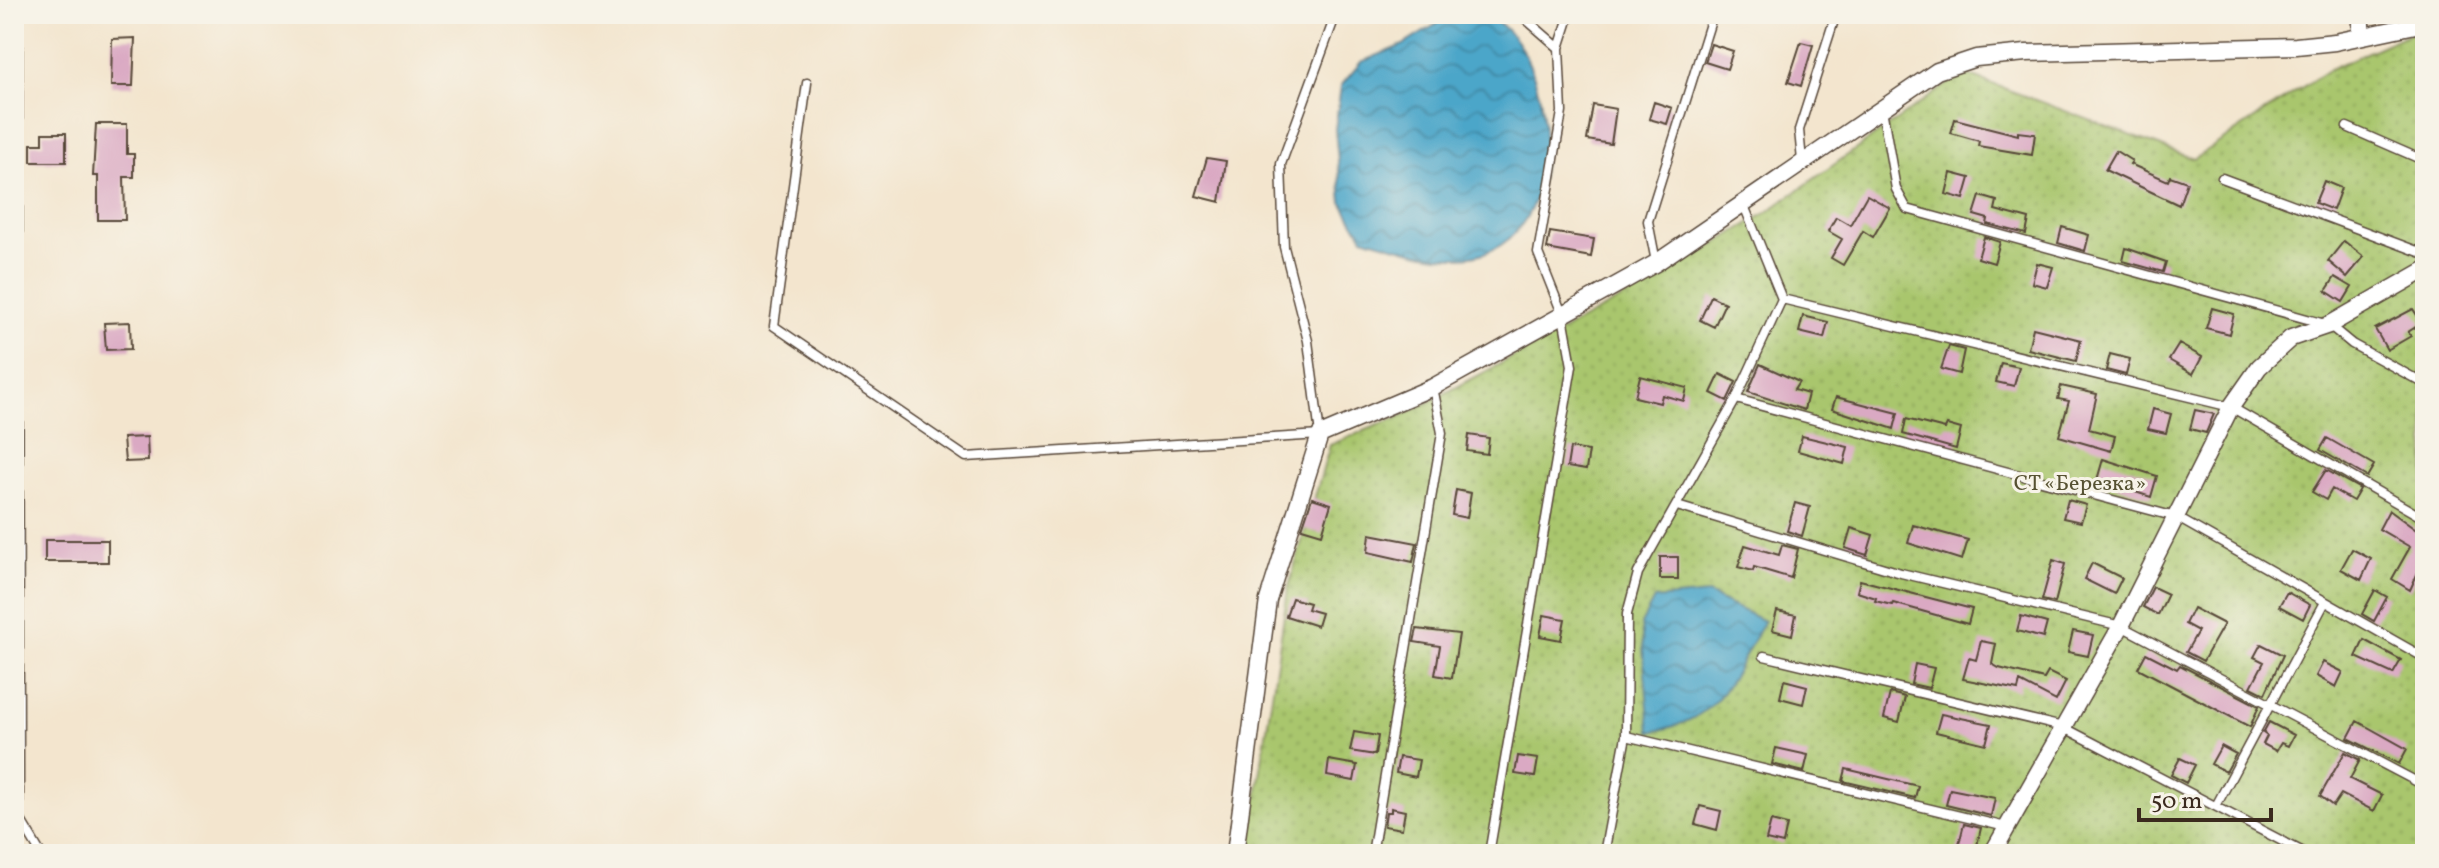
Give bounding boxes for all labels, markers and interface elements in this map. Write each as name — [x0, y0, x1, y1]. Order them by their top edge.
park label: СТ «Березка» — [2014, 469, 2146, 500]
scale bar — [2139, 772, 2271, 822]
text: 50 m — [2151, 785, 2203, 819]

